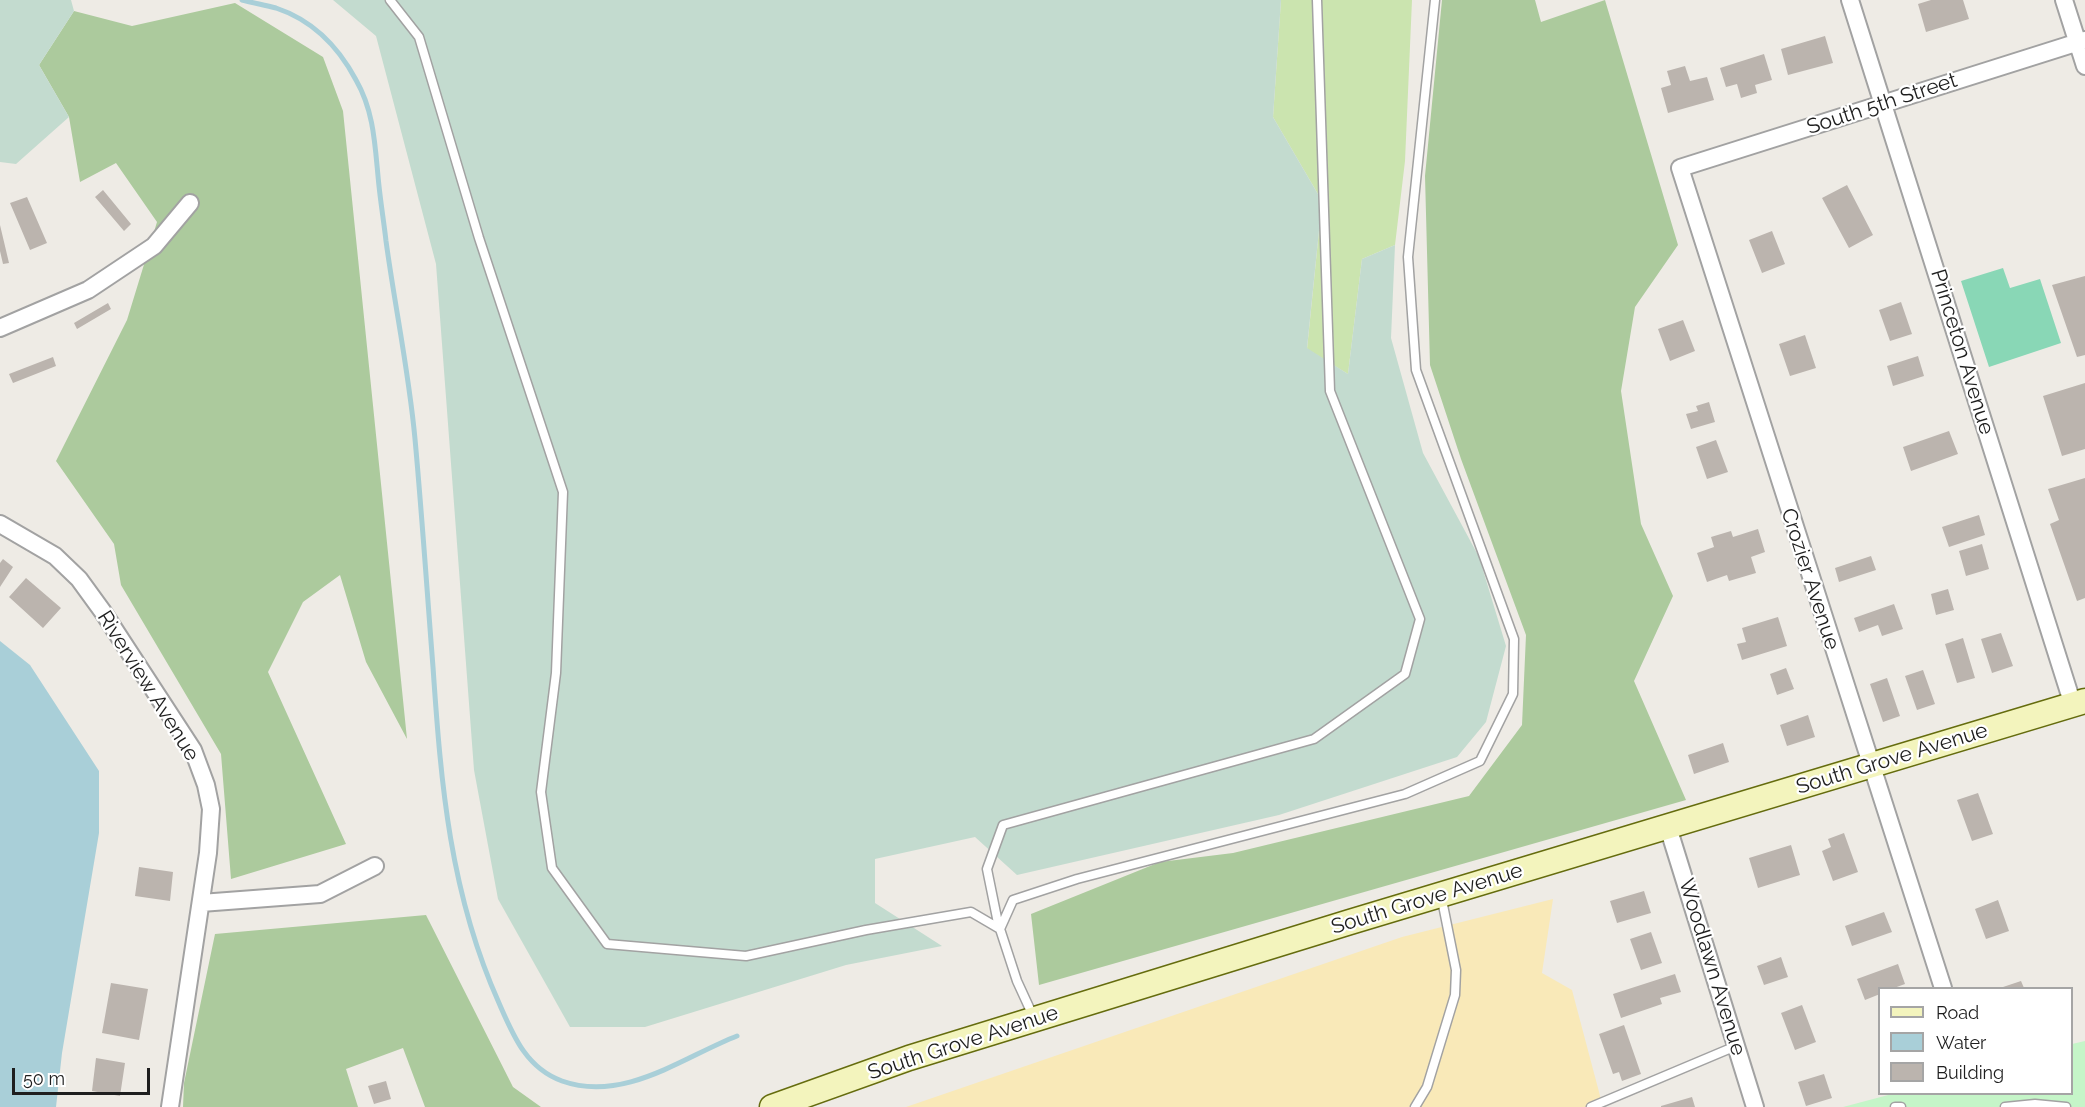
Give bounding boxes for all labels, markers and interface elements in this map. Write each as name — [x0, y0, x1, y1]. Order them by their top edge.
street label: South 5th Street — [1804, 68, 1960, 140]
street label: Princeton Avenue — [1925, 266, 1999, 438]
street label: Crozier Avenue — [1775, 505, 1845, 653]
street label: Riverview Avenue — [92, 606, 204, 766]
street label: South Grove Avenue — [1793, 718, 1991, 800]
street label: South Grove Avenue — [1328, 858, 1526, 940]
street label: Woodlawn Avenue — [1673, 875, 1751, 1059]
legend — [1878, 987, 2073, 1095]
street label: South Grove Avenue — [865, 1000, 1061, 1086]
text: Road — [1936, 1002, 1979, 1023]
text: Water — [1936, 1032, 1986, 1053]
scale bar — [15, 1056, 153, 1094]
text: Building — [1936, 1062, 2004, 1083]
text: 50 m — [23, 1068, 65, 1089]

